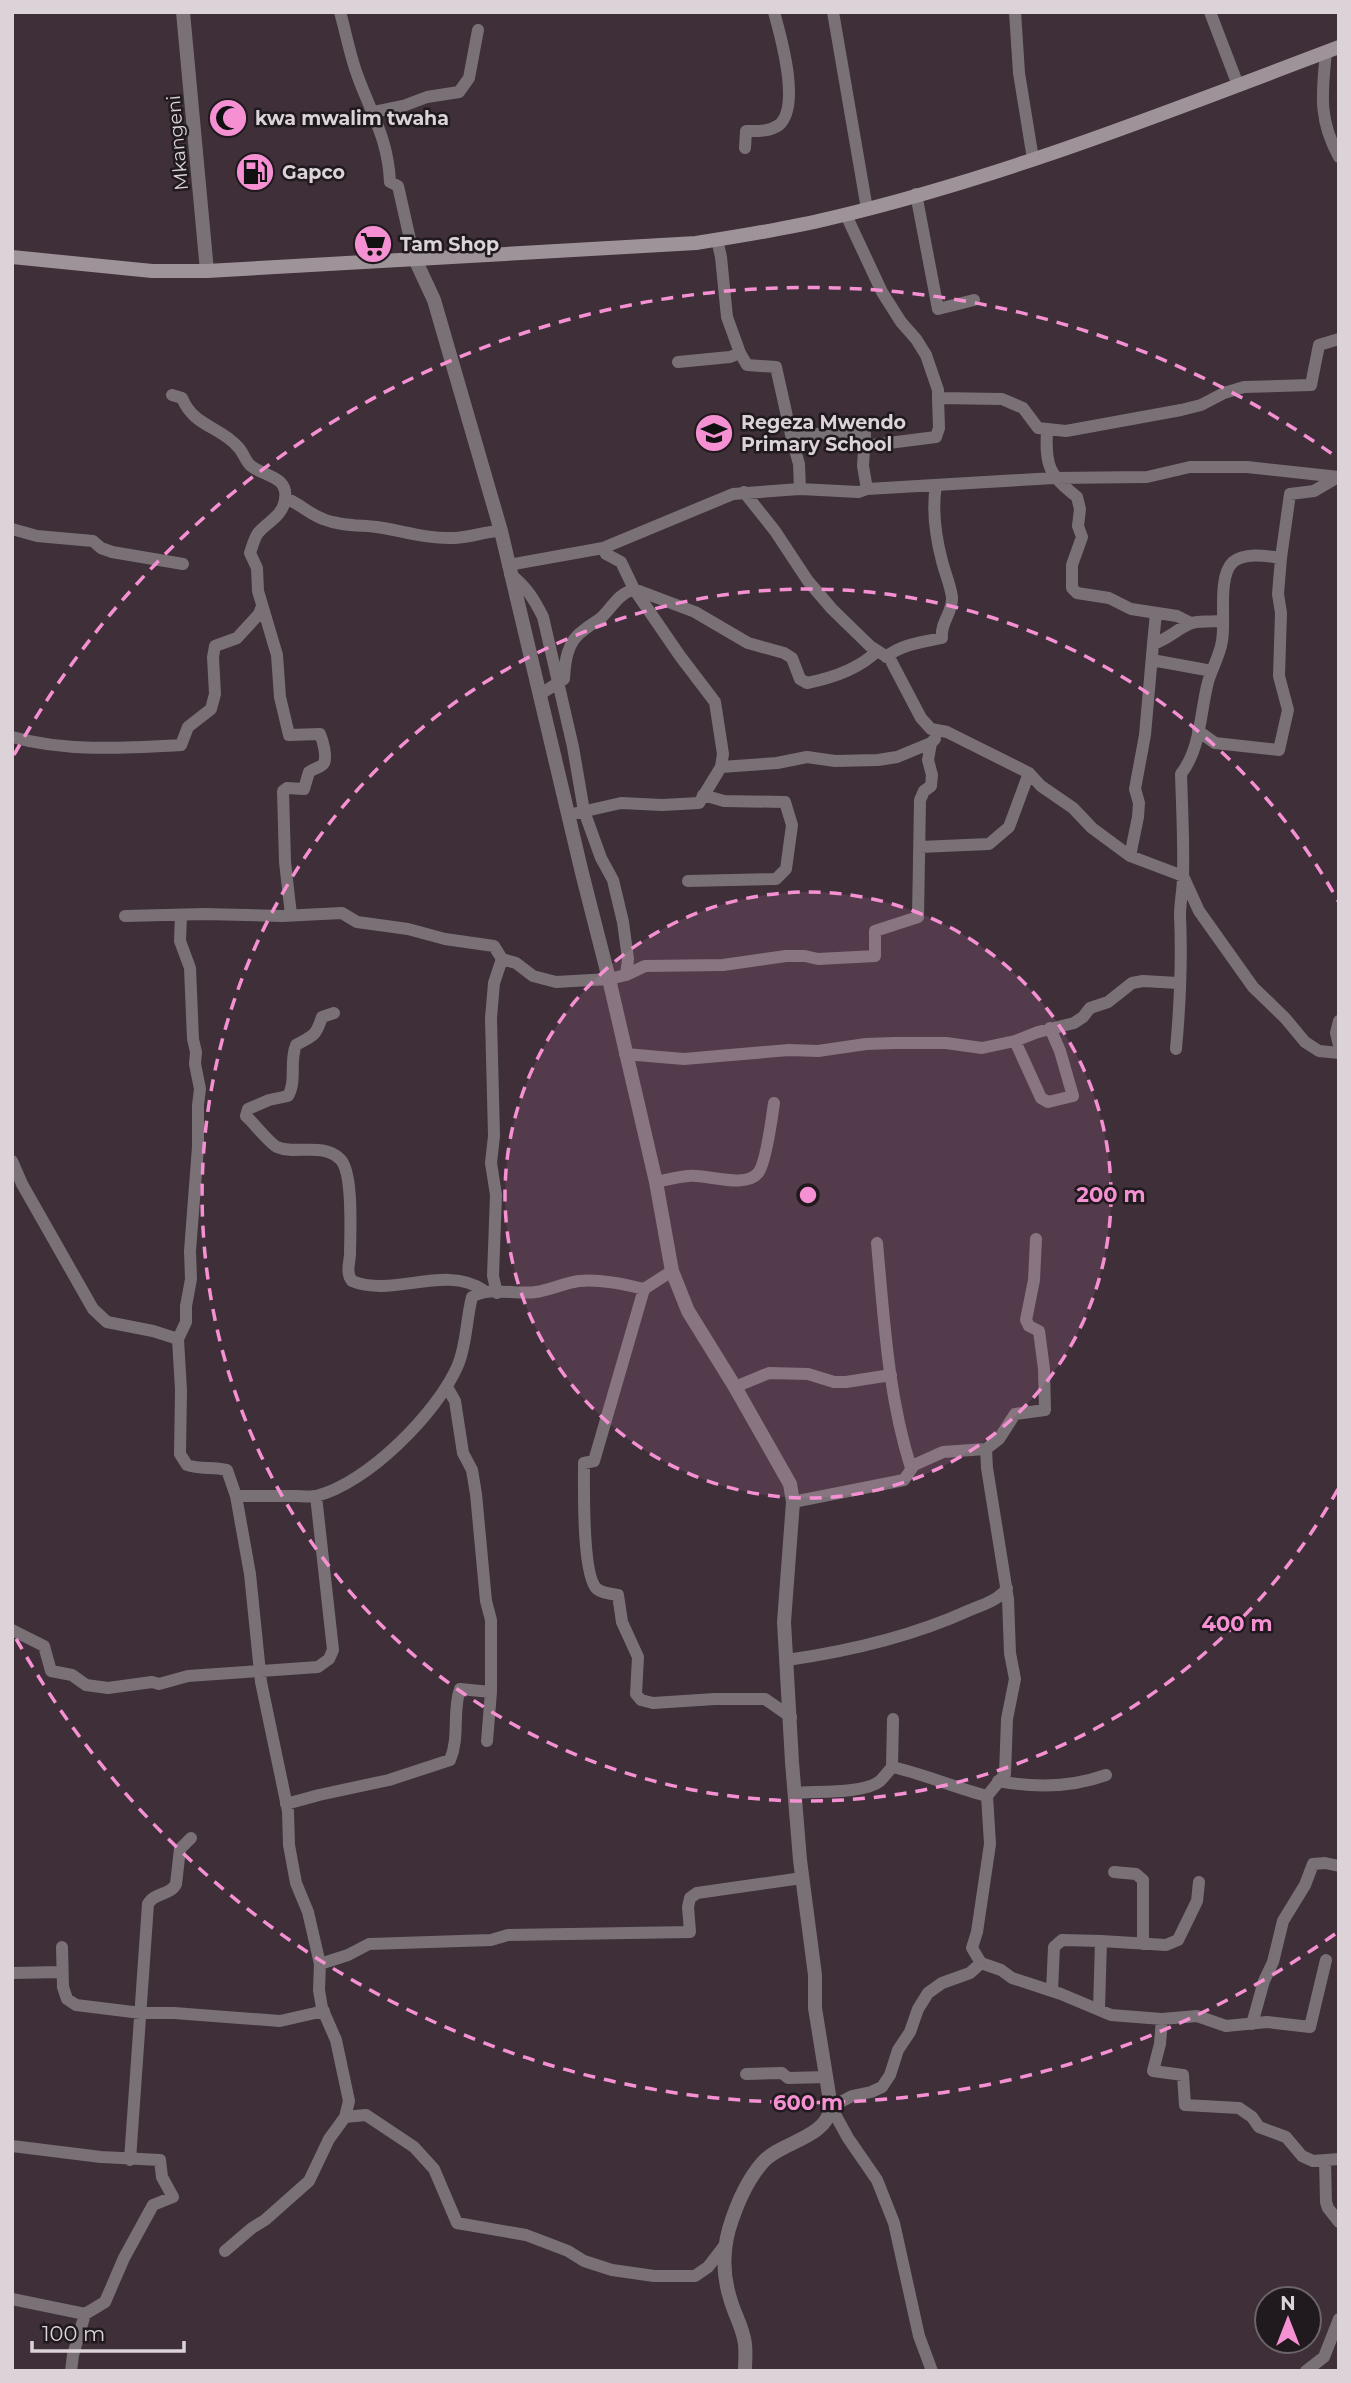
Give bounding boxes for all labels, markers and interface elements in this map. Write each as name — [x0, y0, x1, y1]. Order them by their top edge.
street label: Mkangeni — [162, 94, 193, 192]
mosque icon: kwa mwalim twaha — [207, 97, 249, 139]
place label: kwa mwalim twaha — [255, 107, 449, 130]
fuel station icon: Gapco — [234, 151, 276, 193]
place label: Gapco — [282, 161, 345, 184]
supermarket icon: Tam Shop — [352, 223, 394, 265]
place label: Tam Shop — [400, 233, 499, 256]
place label: Regeza Mwendo Primary School — [741, 411, 906, 456]
school or university icon: Regeza Mwendo Primary School — [693, 412, 735, 454]
text: 200 m — [1077, 1182, 1145, 1207]
centre of rings — [796, 1183, 820, 1207]
text: 400 m — [1202, 1611, 1272, 1636]
text: 600 m — [773, 2090, 843, 2115]
north arrow — [1253, 2285, 1323, 2355]
text: N — [1280, 2292, 1296, 2315]
scale bar — [32, 2310, 184, 2354]
text: 100 m — [42, 2321, 105, 2346]

